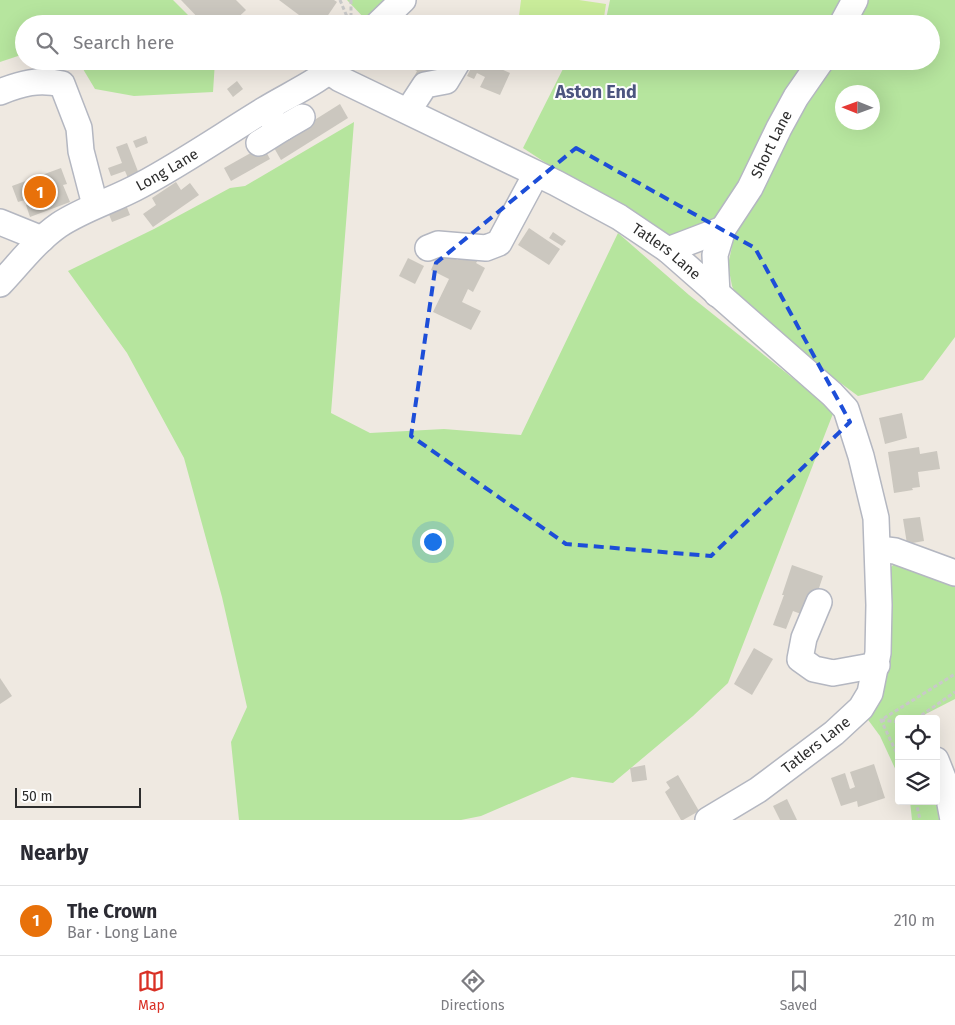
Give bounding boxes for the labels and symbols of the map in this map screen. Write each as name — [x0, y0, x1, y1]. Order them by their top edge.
district label: Aston End — [554, 81, 637, 103]
north arrow — [835, 85, 880, 130]
street label: Short Lane — [747, 107, 796, 181]
street label: Long Lane — [133, 145, 201, 195]
pin: 1 — [24, 173, 56, 211]
street label: Tatlers Lane — [628, 219, 704, 283]
your location — [420, 529, 446, 555]
street label: Tatlers Lane — [778, 713, 854, 777]
scale bar — [15, 785, 141, 808]

